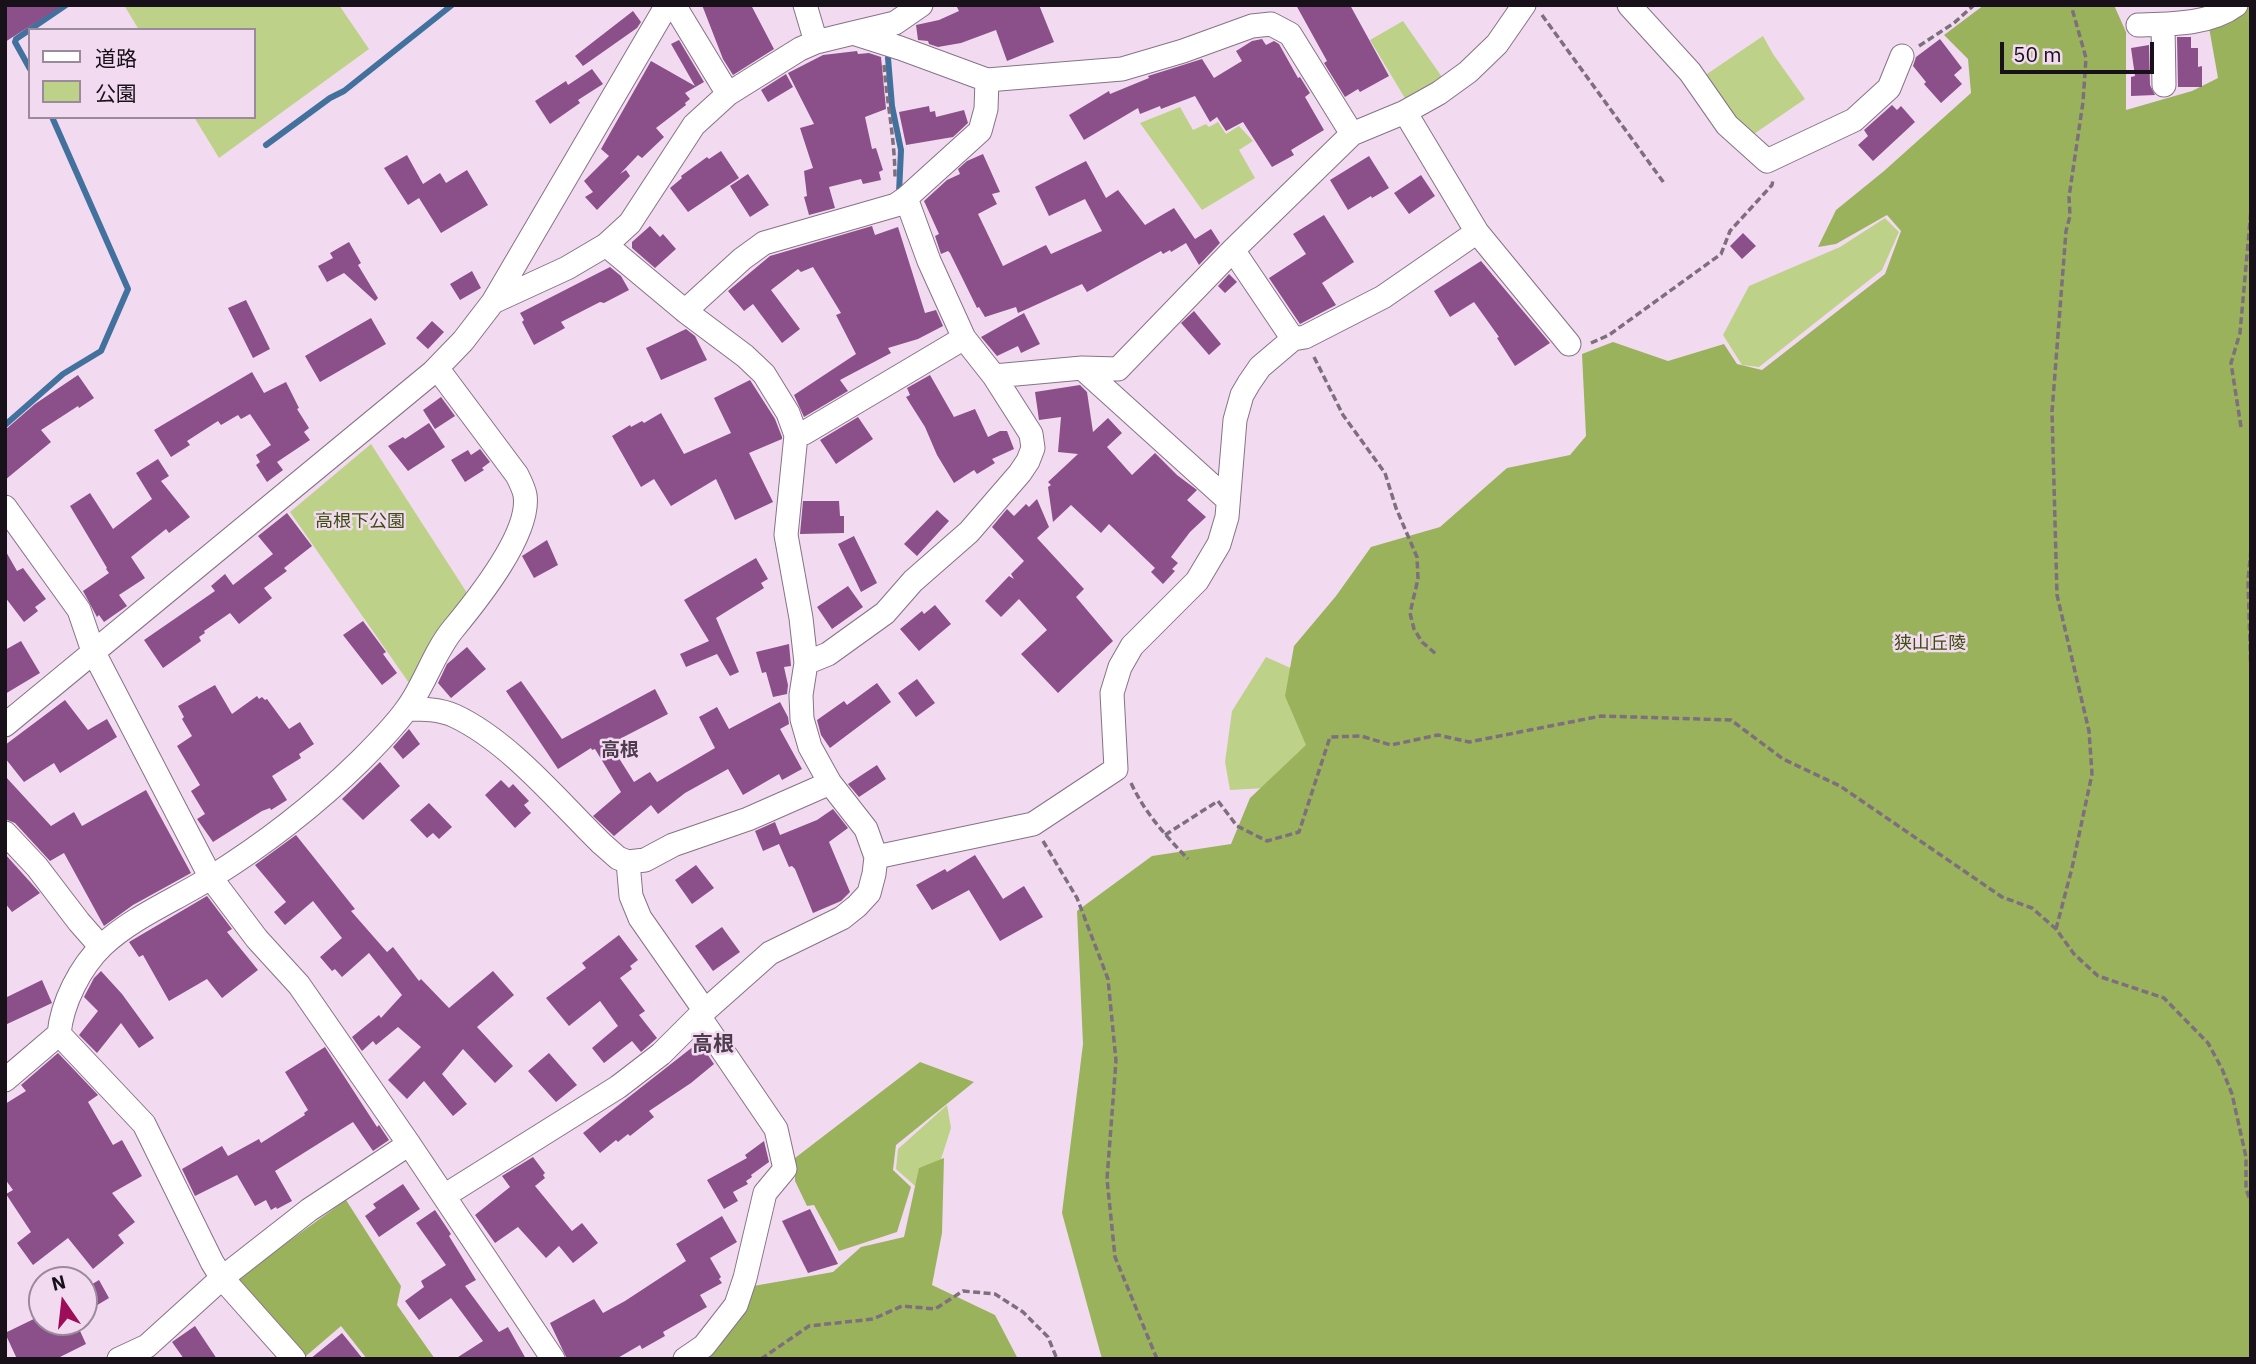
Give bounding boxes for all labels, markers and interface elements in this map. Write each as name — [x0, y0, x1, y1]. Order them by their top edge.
legend — [28, 28, 256, 119]
scale bar — [2004, 28, 2158, 72]
text: 50 m — [2013, 40, 2062, 68]
text: 道路 — [95, 44, 137, 72]
text: 公園 — [95, 79, 137, 107]
park label: 高根下公園 — [315, 511, 405, 533]
park label: 狭山丘陵 — [1894, 633, 1966, 655]
district label: 高根 — [601, 740, 639, 762]
district label: 高根 — [692, 1032, 734, 1058]
north arrow — [28, 1266, 98, 1336]
text: N — [49, 1269, 68, 1296]

